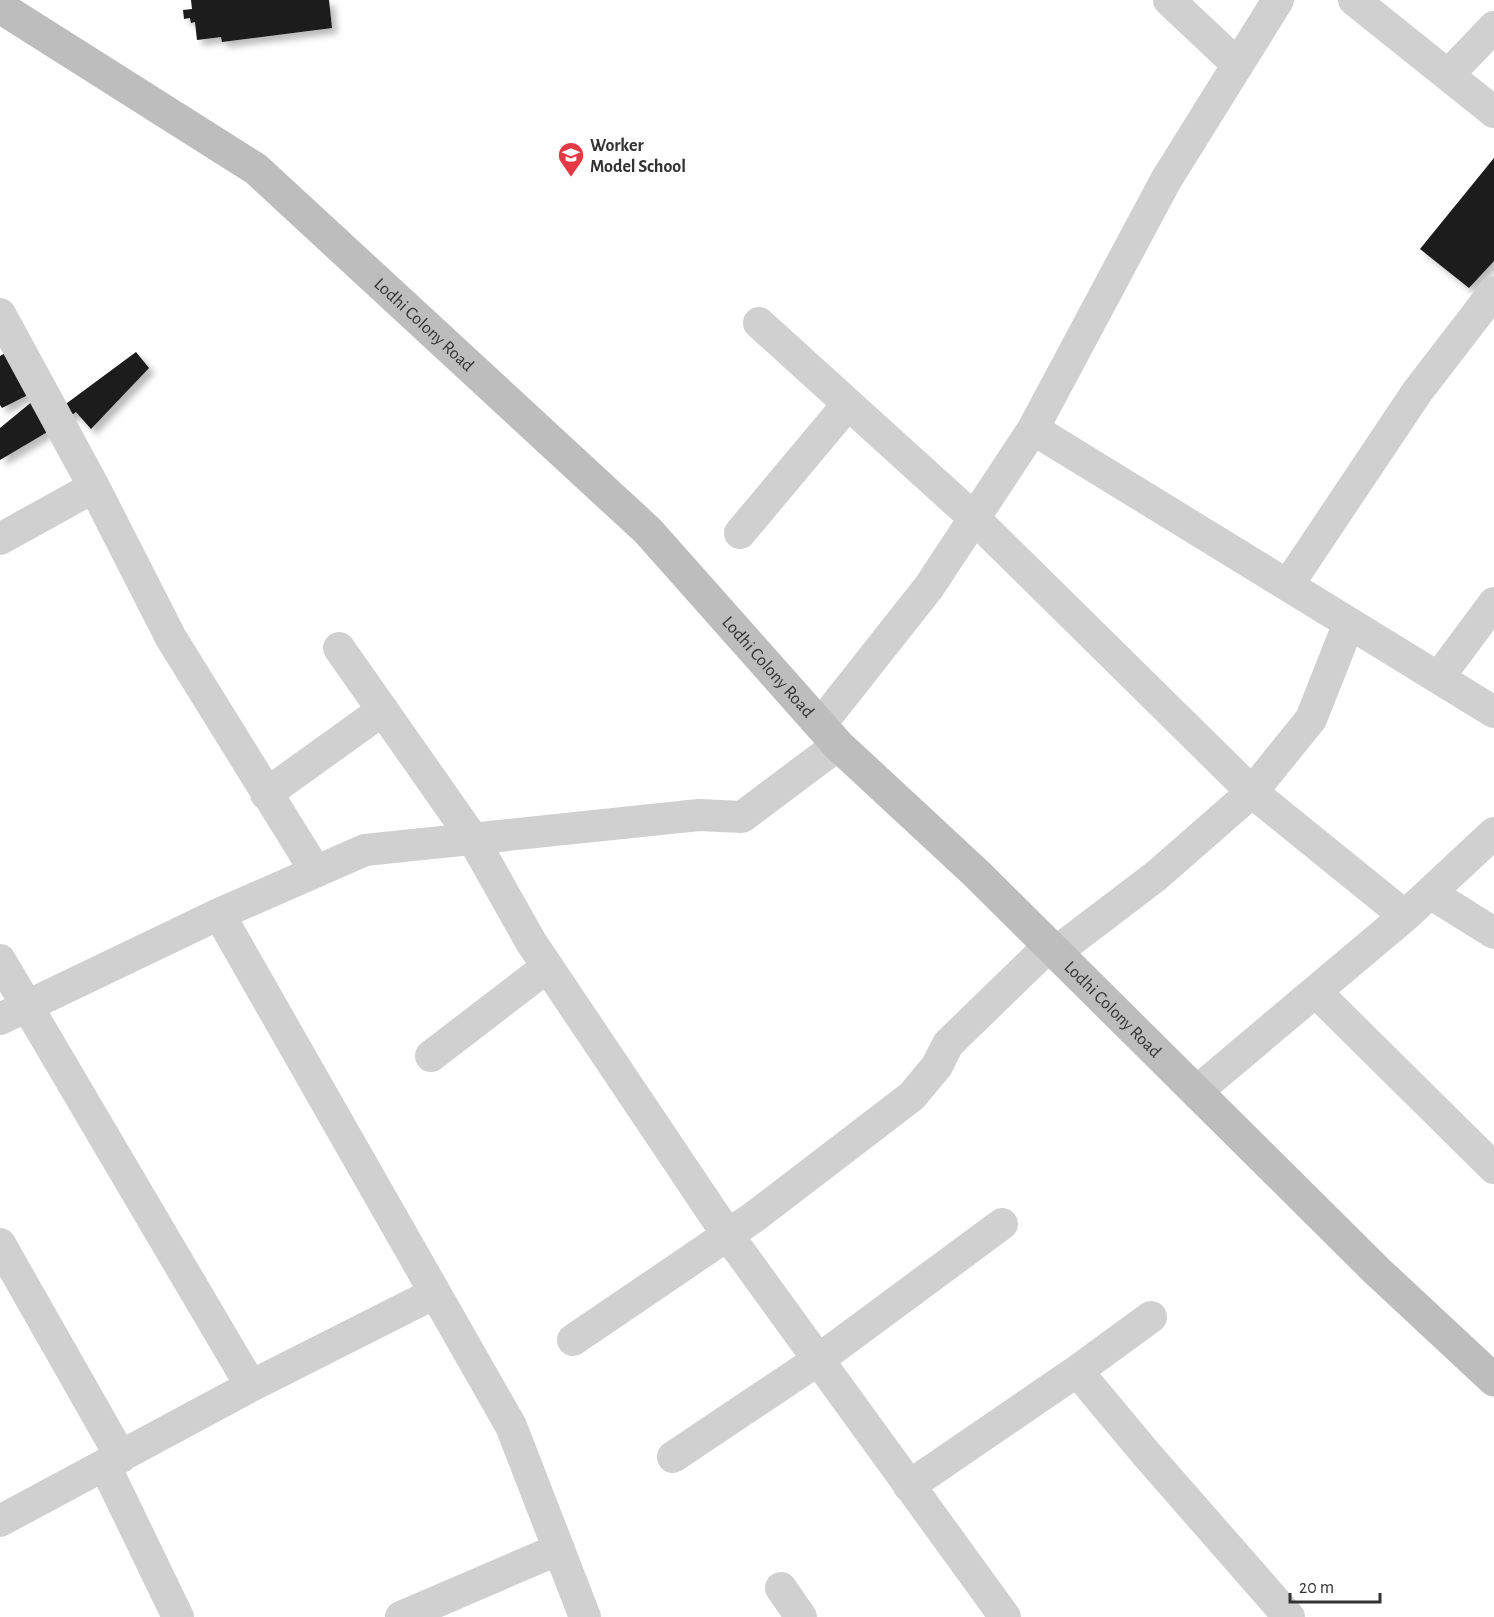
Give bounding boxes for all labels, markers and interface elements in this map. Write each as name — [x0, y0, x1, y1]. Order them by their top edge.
place label: Worker Model School — [590, 137, 686, 176]
school or university icon: Worker Model School — [556, 140, 586, 178]
street label: Lodhi Colony Road — [370, 275, 477, 375]
street label: Lodhi Colony Road — [718, 613, 817, 721]
street label: Lodhi Colony Road — [1060, 958, 1164, 1061]
scale bar — [1290, 1566, 1380, 1604]
text: 20 m — [1299, 1579, 1334, 1597]

